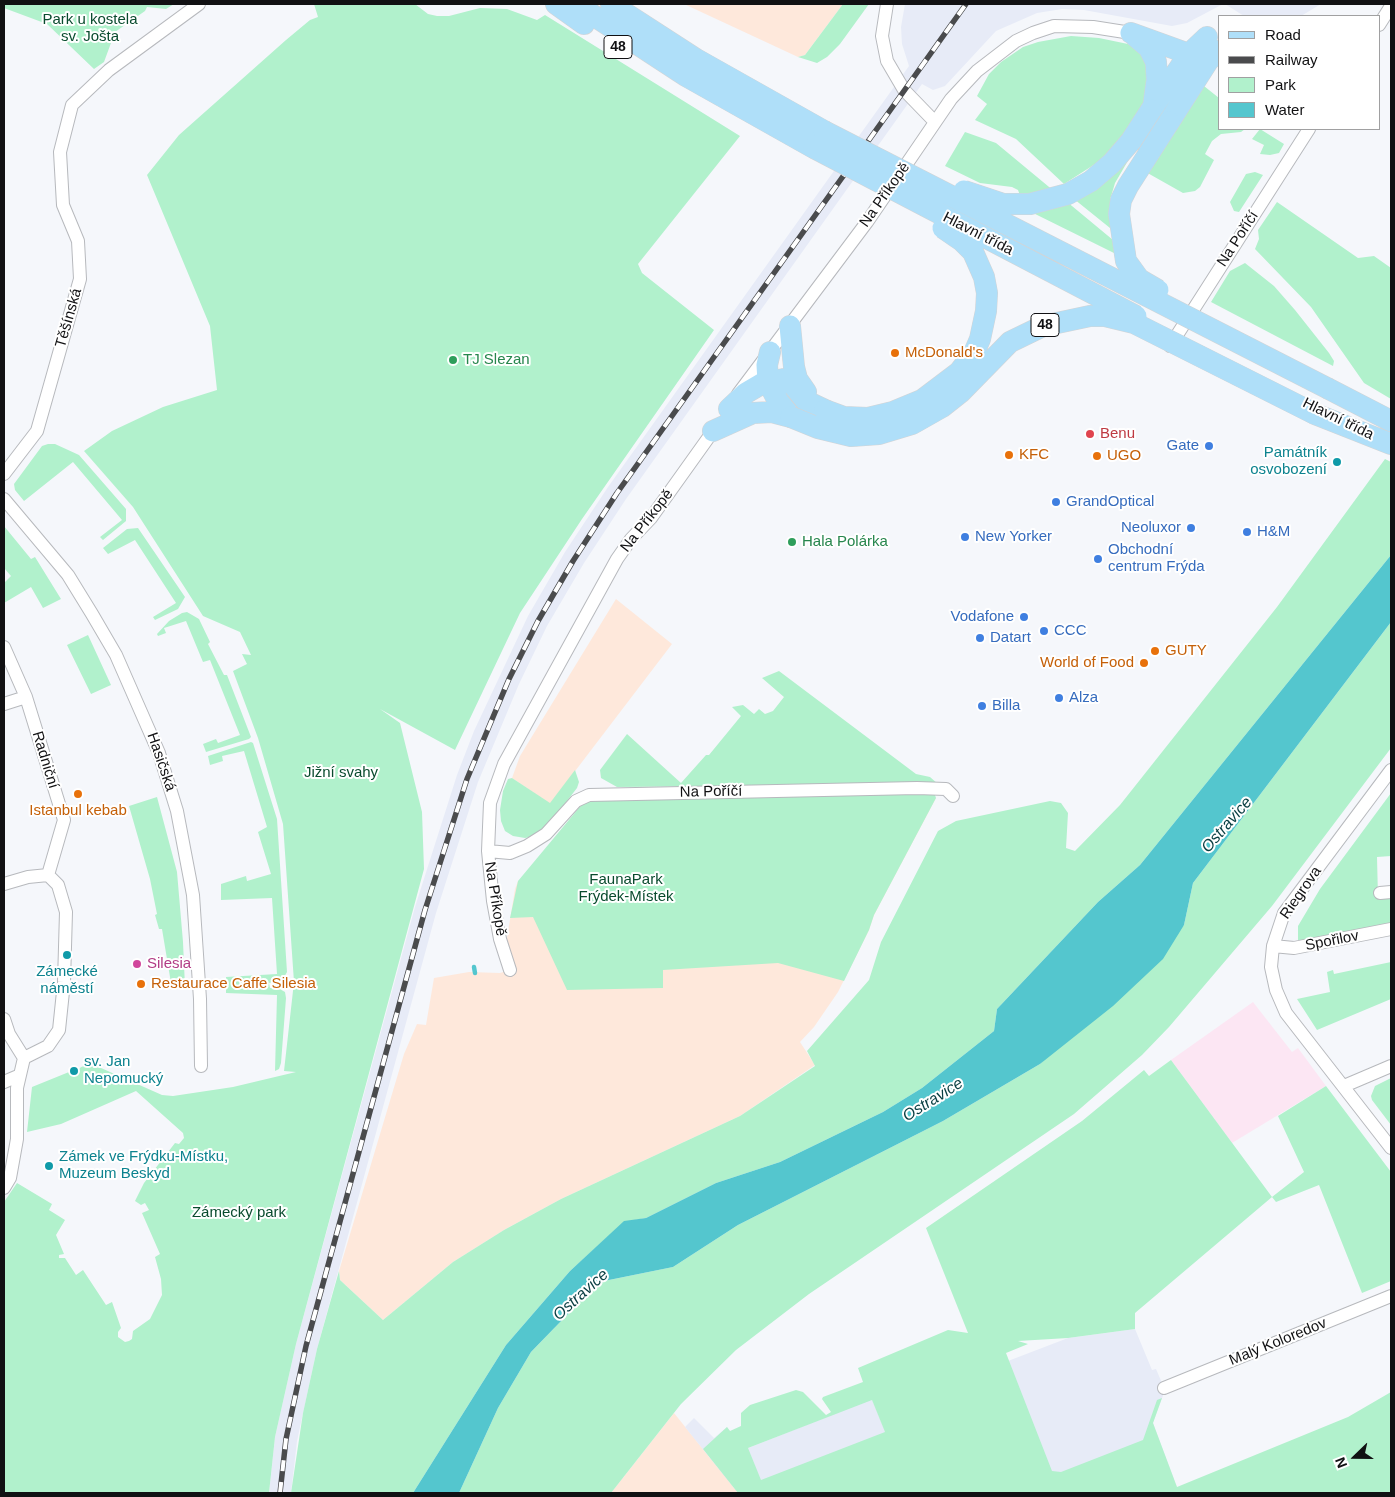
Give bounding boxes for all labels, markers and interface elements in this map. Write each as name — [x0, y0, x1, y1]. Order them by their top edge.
park label: Park u kostela sv. Jošta — [42, 11, 138, 46]
legend — [1218, 15, 1380, 130]
text: Road — [1265, 26, 1301, 43]
road number: 48 — [604, 36, 632, 58]
text: Railway — [1265, 51, 1318, 68]
text: Park — [1265, 76, 1296, 93]
text: Water — [1265, 101, 1304, 118]
street label: Na Příkopě — [856, 159, 914, 231]
street label: Na Poříčí — [1213, 208, 1263, 270]
street label: Hlavní třída — [940, 209, 1016, 259]
street label: Těšínská — [52, 286, 86, 350]
road number: 48 — [1031, 314, 1059, 336]
place label: McDonald's — [905, 344, 983, 362]
marker: McDonald's — [889, 347, 901, 359]
place label: TJ Slezan — [463, 351, 530, 369]
marker: TJ Slezan — [447, 354, 459, 366]
street label: Hlavní třída — [1300, 394, 1376, 444]
place label: Benu — [1100, 425, 1135, 443]
marker: Benu — [1084, 428, 1096, 440]
place label: Gate — [1166, 437, 1199, 455]
marker: Gate — [1203, 440, 1215, 452]
place label: Památník osvobození — [1250, 444, 1327, 479]
place label: KFC — [1019, 446, 1049, 464]
place label: UGO — [1107, 447, 1141, 465]
marker: KFC — [1003, 449, 1015, 461]
marker: UGO — [1091, 450, 1103, 462]
marker: Památník osvobození — [1331, 456, 1343, 468]
street label: Na Příkopě — [617, 486, 677, 556]
place label: GrandOptical — [1066, 493, 1154, 511]
marker: GrandOptical — [1050, 496, 1062, 508]
place label: Neoluxor — [1121, 519, 1181, 537]
marker: Neoluxor — [1185, 522, 1197, 534]
place label: H&M — [1257, 523, 1290, 541]
marker: H&M — [1241, 526, 1253, 538]
place label: New Yorker — [975, 528, 1052, 546]
marker: New Yorker — [959, 531, 971, 543]
place label: Hala Polárka — [802, 533, 888, 551]
marker: Hala Polárka — [786, 536, 798, 548]
place label: Obchodní centrum Frýda — [1108, 541, 1205, 576]
marker: Obchodní centrum Frýda — [1092, 553, 1104, 565]
place label: Vodafone — [951, 608, 1014, 626]
marker: Vodafone — [1018, 611, 1030, 623]
place label: CCC — [1054, 622, 1086, 640]
marker: CCC — [1038, 625, 1050, 637]
place label: Datart — [990, 629, 1031, 647]
marker: Datart — [974, 632, 986, 644]
place label: GUTY — [1165, 642, 1207, 660]
marker: GUTY — [1149, 645, 1161, 657]
place label: World of Food — [1040, 654, 1134, 672]
marker: World of Food — [1138, 657, 1150, 669]
place label: Alza — [1069, 689, 1098, 707]
marker: Alza — [1053, 692, 1065, 704]
place label: Billa — [992, 697, 1020, 715]
marker: Billa — [976, 700, 988, 712]
street label: Radniční — [28, 729, 62, 791]
street label: Hasičská — [143, 730, 179, 794]
park label: Jižní svahy — [304, 764, 378, 782]
street label: Na Poříčí — [680, 782, 742, 802]
marker: Istanbul kebab — [72, 788, 84, 800]
water label: Ostravice — [1198, 793, 1256, 857]
place label: Istanbul kebab — [29, 802, 127, 820]
street label: Na Příkopě — [480, 861, 510, 937]
street label: Riegrova — [1276, 863, 1326, 923]
park label: FaunaPark Frýdek-Místek — [578, 871, 674, 906]
street label: Spořilov — [1304, 927, 1360, 955]
marker: Zámecké náměstí — [61, 949, 73, 961]
place label: Silesia — [147, 955, 191, 973]
marker: Silesia — [131, 958, 143, 970]
place label: Zámecké náměstí — [36, 963, 98, 998]
place label: Restaurace Caffe Silesia — [151, 975, 316, 993]
marker: Restaurace Caffe Silesia — [135, 978, 147, 990]
place label: sv. Jan Nepomucký — [84, 1053, 163, 1088]
marker: sv. Jan Nepomucký — [68, 1065, 80, 1077]
water label: Ostravice — [899, 1074, 967, 1126]
place label: Zámek ve Frýdku-Místku, Muzeum Beskyd — [59, 1148, 228, 1183]
marker: Zámek ve Frýdku-Místku, Muzeum Beskyd — [43, 1160, 55, 1172]
park label: Zámecký park — [192, 1204, 286, 1222]
water label: Ostravice — [549, 1265, 613, 1325]
street label: Malý Koloredov — [1227, 1314, 1329, 1370]
north arrow — [1330, 1432, 1380, 1482]
text: N — [1332, 1455, 1350, 1470]

